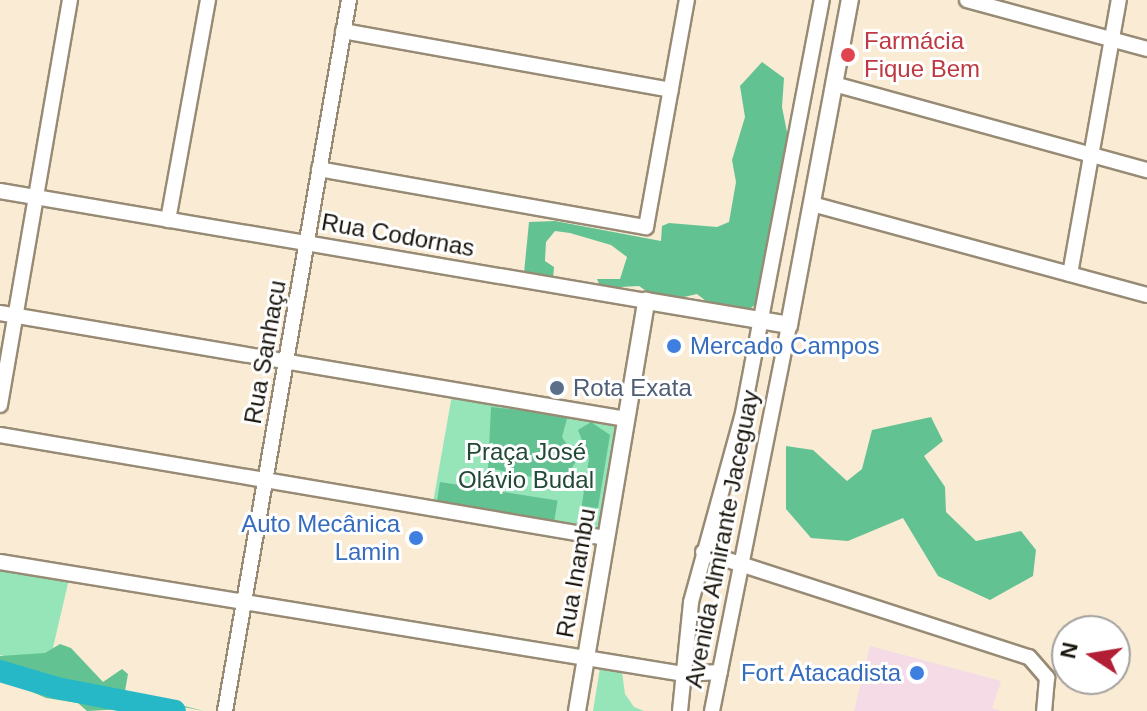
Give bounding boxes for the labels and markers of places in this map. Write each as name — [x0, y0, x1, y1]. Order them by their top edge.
place label: Farmácia Fique Bem — [864, 27, 980, 83]
marker: Farmácia Fique Bem — [839, 46, 857, 64]
place label: Mercado Campos — [690, 332, 879, 360]
marker: Mercado Campos — [665, 337, 683, 355]
place label: Rota Exata — [573, 374, 692, 402]
marker: Rota Exata — [548, 379, 566, 397]
place label: Auto Mecânica Lamin — [241, 510, 400, 566]
marker: Auto Mecânica Lamin — [407, 529, 425, 547]
place label: Fort Atacadista — [740, 659, 901, 687]
marker: Fort Atacadista — [908, 664, 926, 682]

